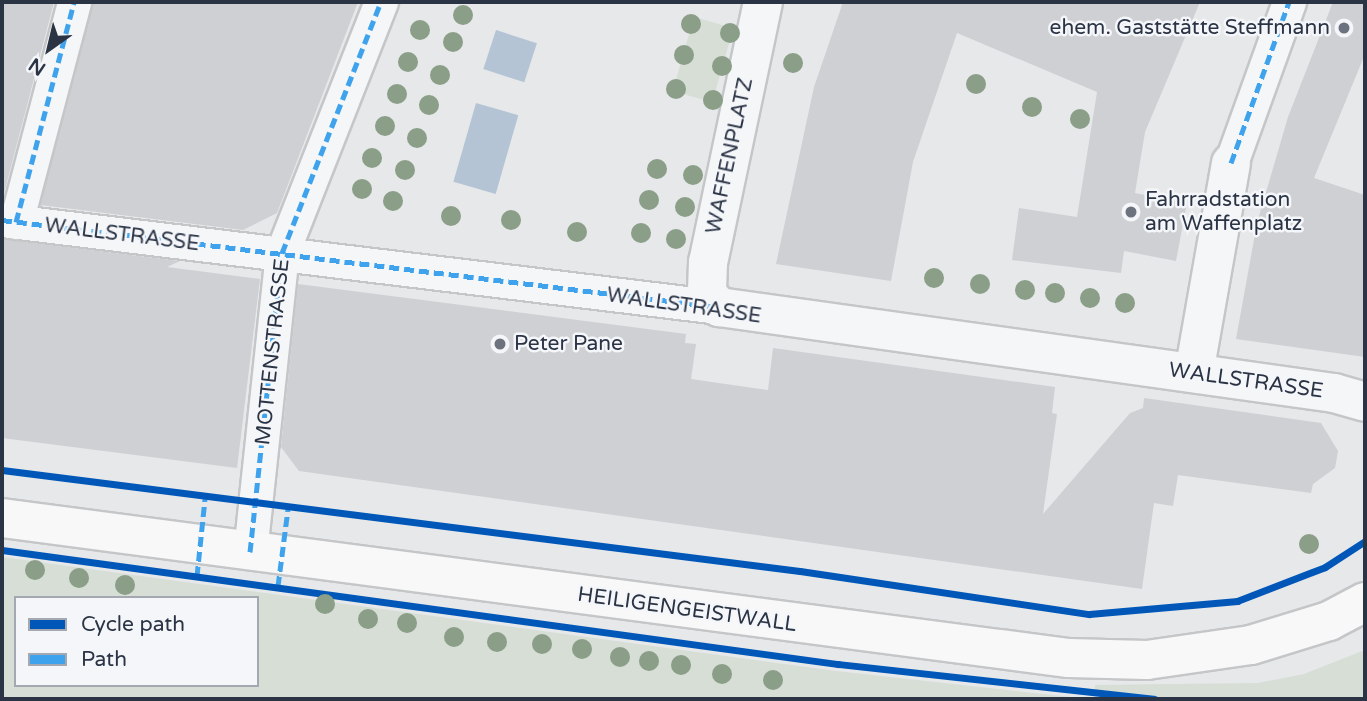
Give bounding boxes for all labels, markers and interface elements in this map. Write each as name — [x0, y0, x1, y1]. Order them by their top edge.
north arrow — [14, 14, 84, 84]
place label: ehem. Gaststätte Steffmann — [1050, 15, 1330, 41]
marker: ehem. Gaststätte Steffmann — [1336, 20, 1352, 36]
text: N — [25, 53, 50, 80]
street label: WAFFENPLATZ — [701, 76, 759, 236]
place label: Fahrradstation am Waffenplatz — [1145, 187, 1302, 237]
marker: Fahrradstation am Waffenplatz — [1123, 204, 1139, 220]
street label: WALLSTRASSE — [43, 213, 201, 257]
street label: MOTTENSTRASSE — [251, 257, 295, 447]
street label: WALLSTRASSE — [605, 283, 763, 329]
place label: Peter Pane — [514, 331, 623, 357]
marker: Peter Pane — [492, 336, 508, 352]
street label: WALLSTRASSE — [1167, 358, 1325, 404]
street label: HEILIGENGEISTWALL — [576, 582, 798, 638]
legend — [14, 596, 259, 687]
text: Cycle path — [81, 612, 185, 637]
text: Path — [81, 647, 127, 672]

